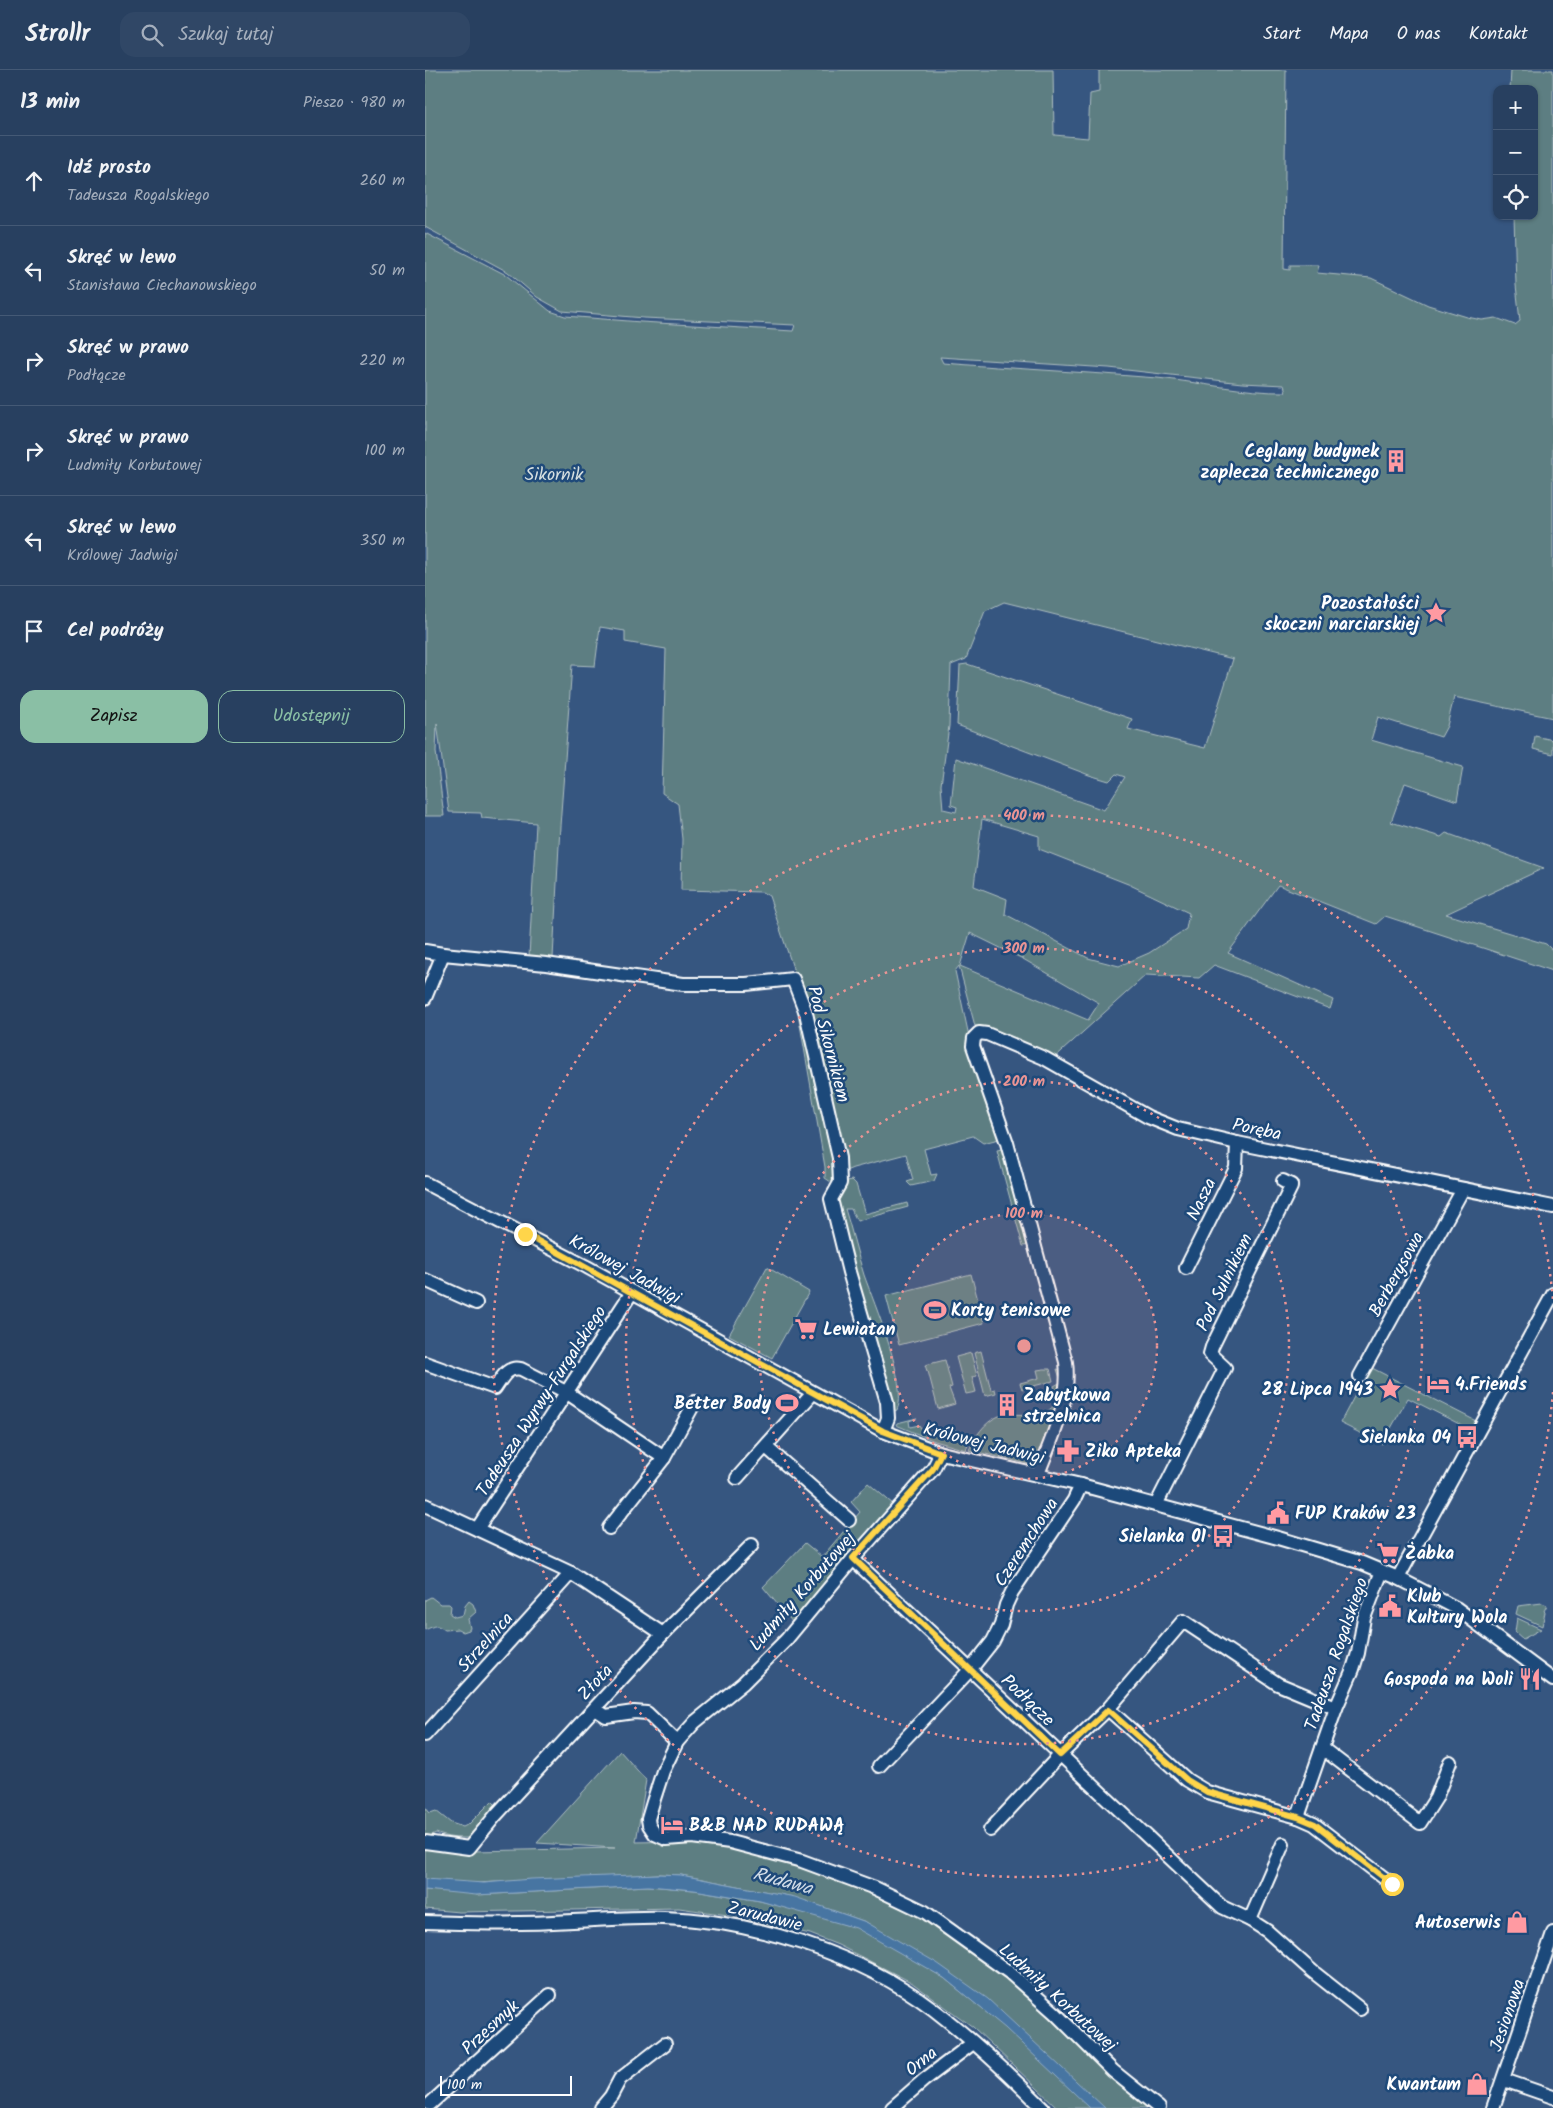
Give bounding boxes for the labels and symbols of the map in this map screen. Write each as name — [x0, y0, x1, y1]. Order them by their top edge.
place label: Ceglany budynek zaplecza technicznego — [1201, 438, 1380, 488]
building icon: Ceglany budynek zaplecza technicznego — [1383, 448, 1409, 474]
park label: Sikornik — [525, 461, 584, 490]
place label: Pozostałości skoczni narciarskiej — [1264, 590, 1420, 640]
place icon: Pozostałości skoczni narciarskiej — [1423, 600, 1449, 626]
text: 400 m — [1003, 804, 1045, 828]
text: 300 m — [1002, 937, 1045, 961]
street label: Pod Sikornikiem — [798, 983, 857, 1106]
text: 200 m — [1003, 1070, 1045, 1094]
street label: Poręba — [1229, 1111, 1284, 1150]
street label: Nasza — [1180, 1173, 1225, 1226]
text: 100 m — [1005, 1202, 1043, 1226]
route end — [514, 1223, 537, 1246]
street label: Królowej Jadwigi — [563, 1227, 686, 1313]
street label: Berberysowa — [1362, 1227, 1433, 1323]
street label: Pod Sulnikiem — [1189, 1229, 1262, 1337]
sports icon: Korty tenisowe — [922, 1297, 948, 1323]
place label: Korty tenisowe — [951, 1297, 1071, 1326]
street label: Tadeusza Wyrwy-Furgalskiego — [469, 1300, 615, 1503]
supermarket icon: Lewiatan — [793, 1316, 819, 1342]
place label: Lewiatan — [823, 1316, 896, 1345]
centre of rings — [1015, 1337, 1033, 1355]
hotel icon: 4.Friends — [1425, 1371, 1451, 1397]
place label: 4.Friends — [1455, 1371, 1527, 1400]
place label: 28 Lipca 1943 — [1262, 1376, 1373, 1405]
place icon: 28 Lipca 1943 — [1377, 1376, 1403, 1402]
place label: Zabytkowa strzelnica — [1023, 1382, 1111, 1432]
place label: Better Body — [674, 1390, 772, 1419]
sports icon: Better Body — [774, 1390, 800, 1416]
building icon: Zabytkowa strzelnica — [994, 1392, 1020, 1418]
street label: Królowej Jadwigi — [920, 1415, 1048, 1474]
place label: Sielanka 04 — [1360, 1424, 1451, 1453]
bus stop icon: Sielanka 04 — [1454, 1424, 1480, 1450]
pharmacy icon: Ziko Apteka — [1055, 1438, 1081, 1464]
place label: Ziko Apteka — [1085, 1438, 1181, 1467]
street label: Czeremchowa — [987, 1492, 1067, 1593]
public building icon: FUP Kraków 23 — [1265, 1500, 1291, 1526]
place label: FUP Kraków 23 — [1295, 1500, 1416, 1529]
place label: Sielanka 01 — [1119, 1523, 1207, 1552]
bus stop icon: Sielanka 01 — [1210, 1523, 1236, 1549]
street label: Ludmiły Korbutowej — [743, 1524, 865, 1658]
supermarket icon: Żabka — [1375, 1540, 1401, 1566]
place label: Żabka — [1405, 1540, 1454, 1569]
street label: Tadeusza Rogalskiego — [1298, 1574, 1377, 1735]
place label: Klub Kultury Wola — [1407, 1583, 1507, 1633]
public building icon: Klub Kultury Wola — [1377, 1593, 1403, 1619]
street label: Strzelnica — [451, 1606, 521, 1680]
street label: Złota — [571, 1658, 621, 1708]
place label: Gospoda na Woli — [1384, 1666, 1513, 1695]
restaurant icon: Gospoda na Woli — [1517, 1666, 1543, 1692]
street label: Podłącze — [993, 1668, 1061, 1734]
hotel icon: B&B NAD RUDAWĄ — [659, 1812, 685, 1838]
place label: B&B NAD RUDAWĄ — [689, 1812, 845, 1841]
water label: Rudawa — [749, 1860, 817, 1905]
route start — [1381, 1873, 1404, 1896]
street label: Zarudawie — [724, 1894, 805, 1941]
place label: Autoserwis — [1415, 1909, 1502, 1938]
shop icon: Autoserwis — [1504, 1909, 1530, 1935]
street label: Ludmiły Korbutowej — [991, 1937, 1124, 2060]
street label: Jesionowa — [1483, 1975, 1534, 2056]
street label: Przesmyk — [455, 1993, 527, 2063]
street label: Orna — [899, 2040, 945, 2084]
place label: Kwantum — [1387, 2071, 1461, 2100]
shop icon: Kwantum — [1464, 2071, 1490, 2097]
scale bar — [440, 2073, 573, 2096]

